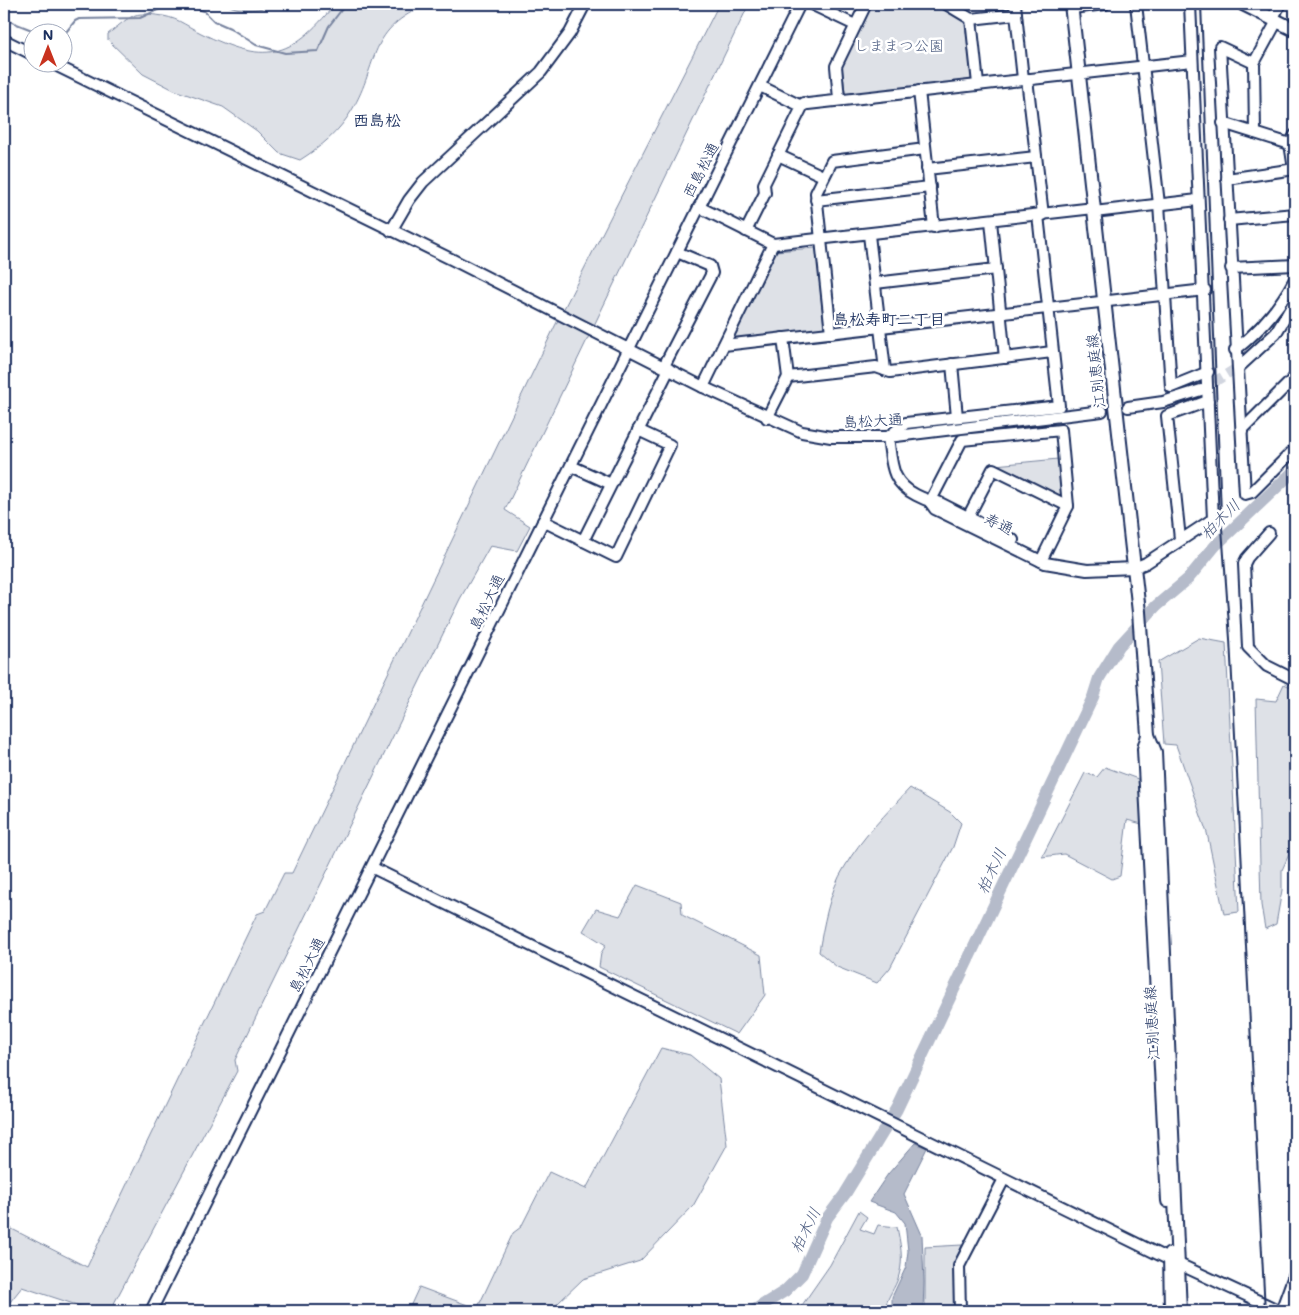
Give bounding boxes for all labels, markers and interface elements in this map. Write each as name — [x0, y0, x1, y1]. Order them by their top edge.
north arrow — [22, 22, 72, 72]
text: N — [43, 25, 53, 44]
park label: しままつ公園 — [854, 35, 944, 55]
district label: 西島松 — [353, 109, 401, 130]
street label: 西島松通 — [678, 138, 723, 201]
district label: 島松寿町二丁目 — [833, 308, 945, 329]
street label: 江別恵庭線 — [1081, 333, 1109, 409]
street label: 島松大通 — [842, 408, 903, 432]
water label: 柏木川 — [1195, 494, 1244, 543]
street label: 寿通 — [982, 508, 1017, 539]
street label: 島松大通 — [464, 570, 508, 633]
water label: 柏木川 — [971, 845, 1010, 897]
street label: 島松大通 — [284, 933, 329, 996]
street label: 江別恵庭線 — [1139, 985, 1163, 1061]
water label: 柏木川 — [785, 1204, 825, 1256]

